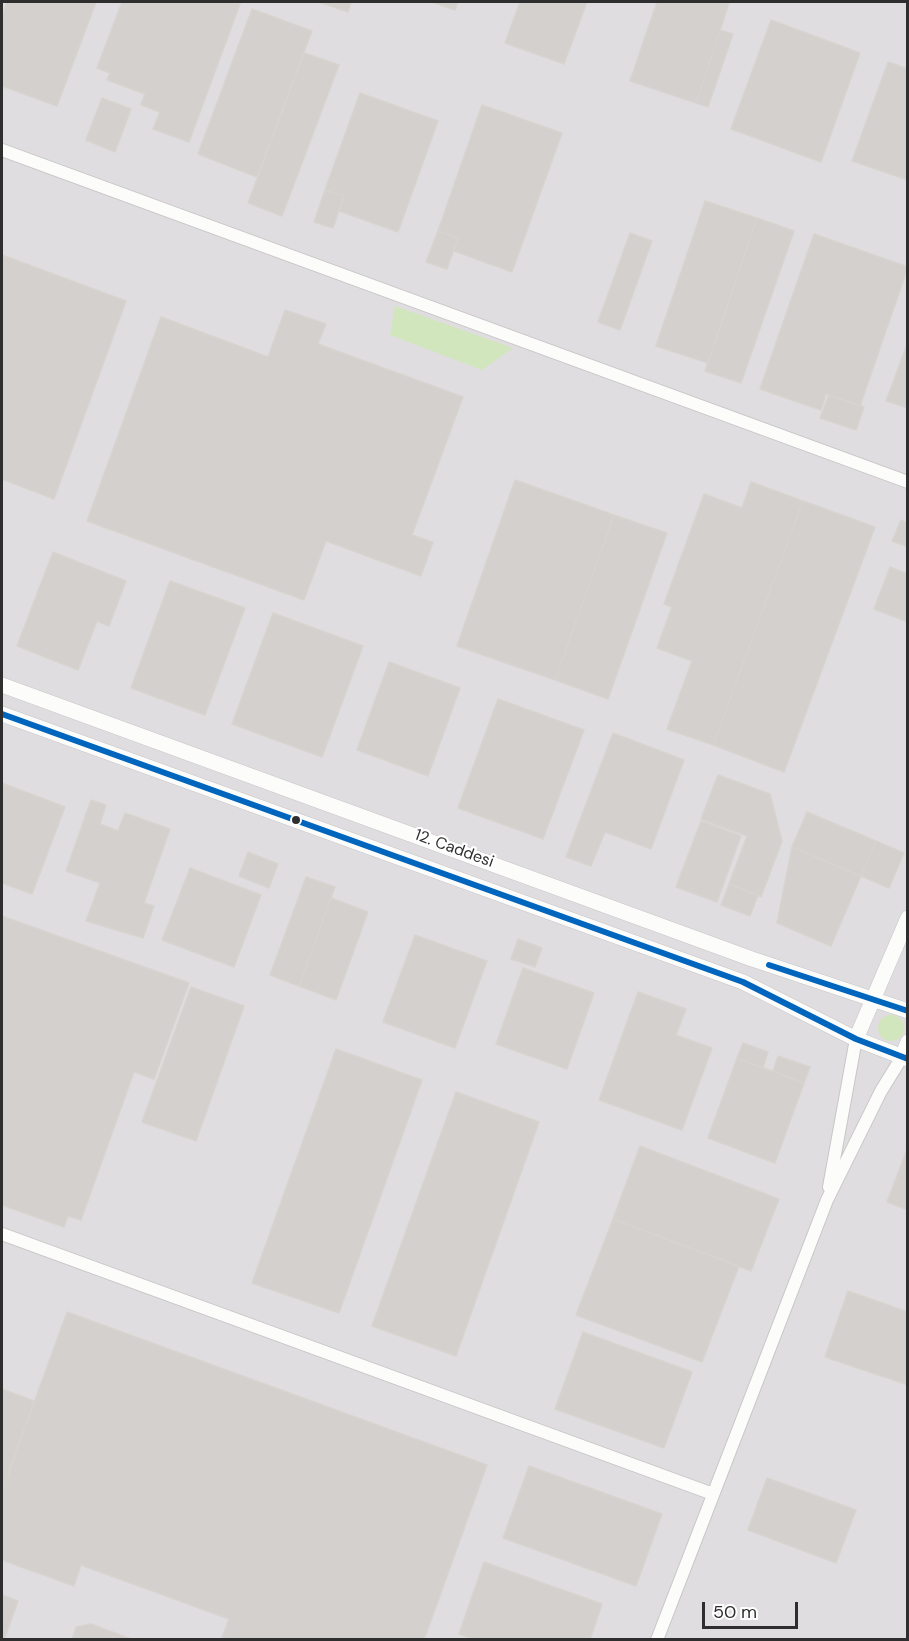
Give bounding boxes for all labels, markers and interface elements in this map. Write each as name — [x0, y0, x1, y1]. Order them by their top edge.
unlabelled marker — [290, 814, 302, 826]
street label: 12. Caddesi — [412, 826, 496, 872]
scale bar — [705, 1590, 801, 1628]
text: 50 m — [713, 1600, 757, 1624]

